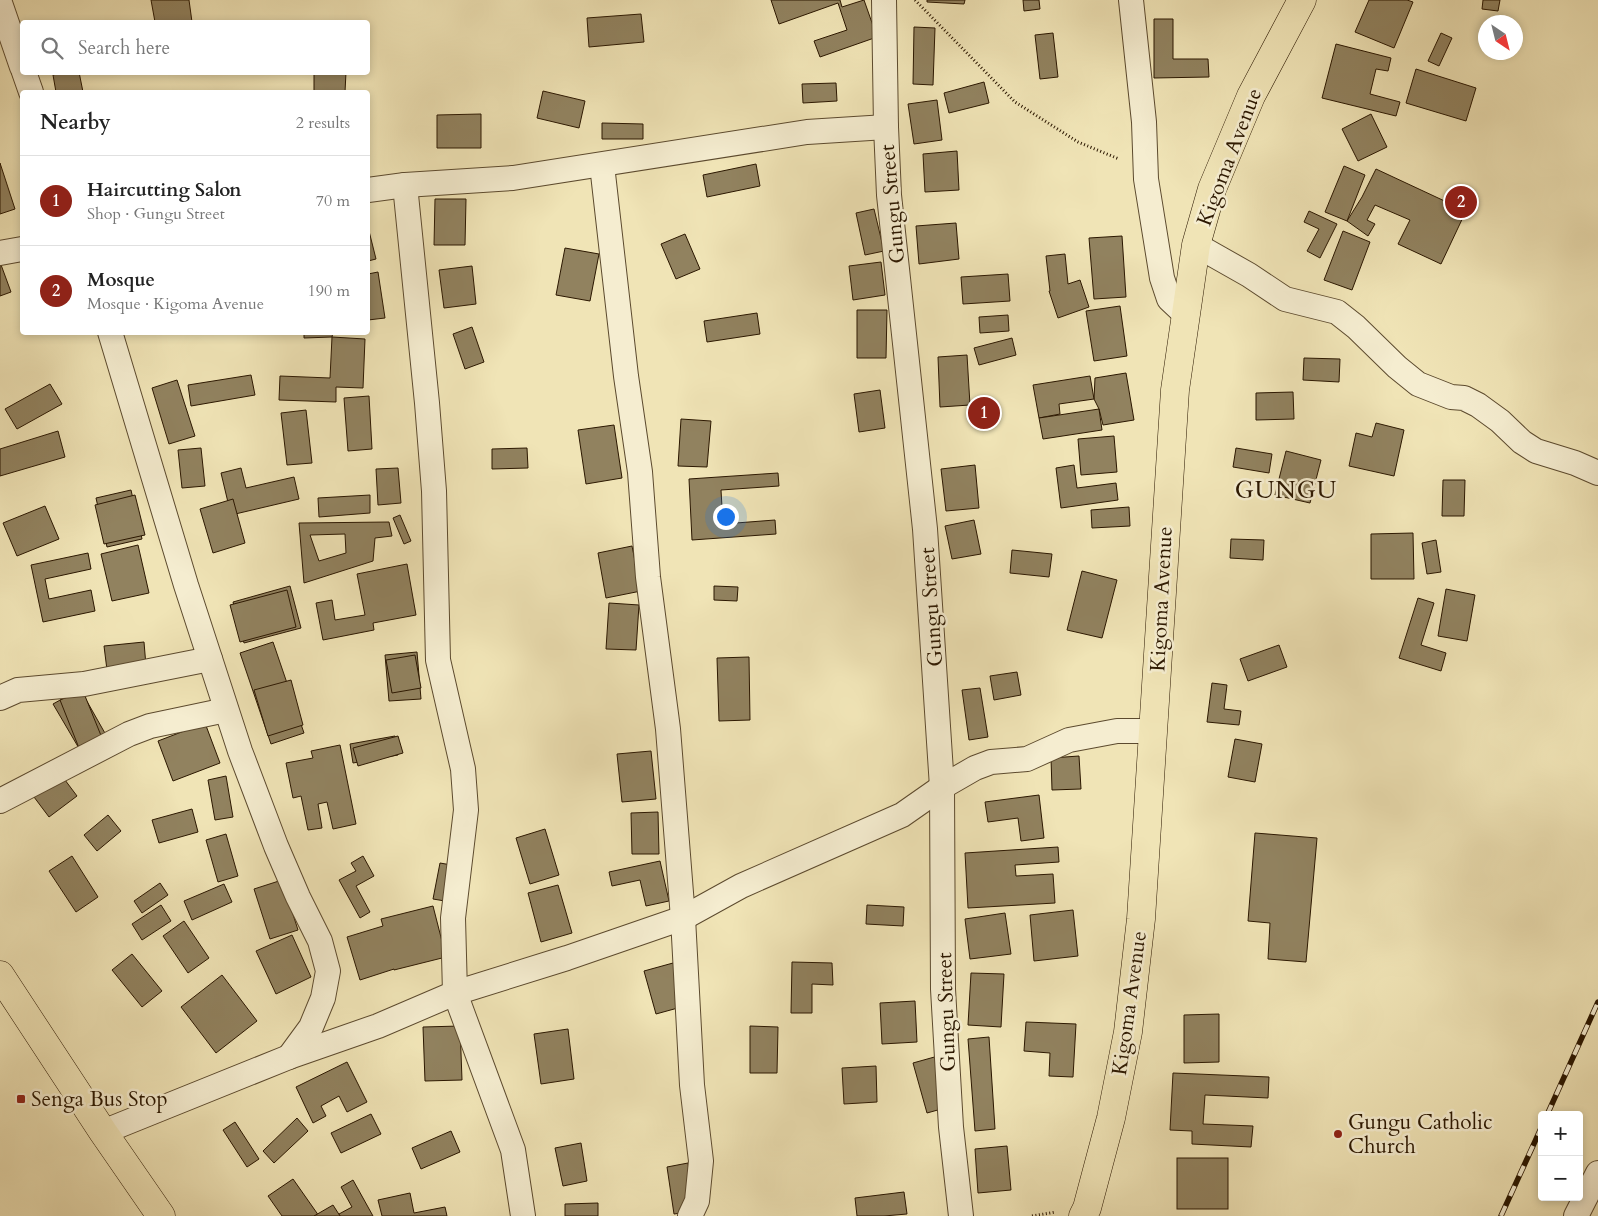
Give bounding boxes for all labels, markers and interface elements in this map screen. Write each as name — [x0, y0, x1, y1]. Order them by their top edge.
north arrow — [1478, 15, 1523, 60]
search box — [20, 20, 370, 75]
icon: search — [38, 34, 66, 62]
text: Search here — [78, 35, 170, 61]
street label: Kigoma Avenue — [1190, 84, 1269, 230]
text: Nearby — [40, 108, 111, 137]
text: 2 results — [296, 112, 350, 134]
street label: Gungu Street — [873, 143, 912, 265]
text: Haircutting Salon — [87, 177, 242, 203]
pin: 2 — [1445, 183, 1477, 221]
text: 1 — [52, 190, 60, 212]
text: 70 m — [316, 190, 350, 212]
text: Shop · Gungu Street — [87, 203, 225, 225]
text: Mosque — [87, 267, 155, 293]
text: 2 — [52, 280, 60, 302]
text: 190 m — [308, 280, 350, 302]
text: Mosque · Kigoma Avenue — [87, 293, 264, 315]
pin: 1 — [968, 394, 1000, 432]
district label: GUNGU — [1235, 474, 1337, 507]
your location — [713, 504, 739, 530]
street label: Kigoma Avenue — [1143, 526, 1180, 672]
street label: Gungu Street — [913, 546, 950, 668]
street label: Kigoma Avenue — [1105, 929, 1154, 1077]
street label: Gungu Street — [930, 951, 963, 1072]
place label: Senga Bus Stop — [31, 1085, 168, 1114]
marker: Senga Bus Stop — [15, 1093, 27, 1105]
place label: Gungu Catholic Church — [1348, 1108, 1493, 1161]
map controls — [1538, 1111, 1583, 1201]
button: + — [1538, 1111, 1583, 1156]
marker: Gungu Catholic Church — [1332, 1128, 1344, 1140]
button: − — [1538, 1156, 1583, 1201]

